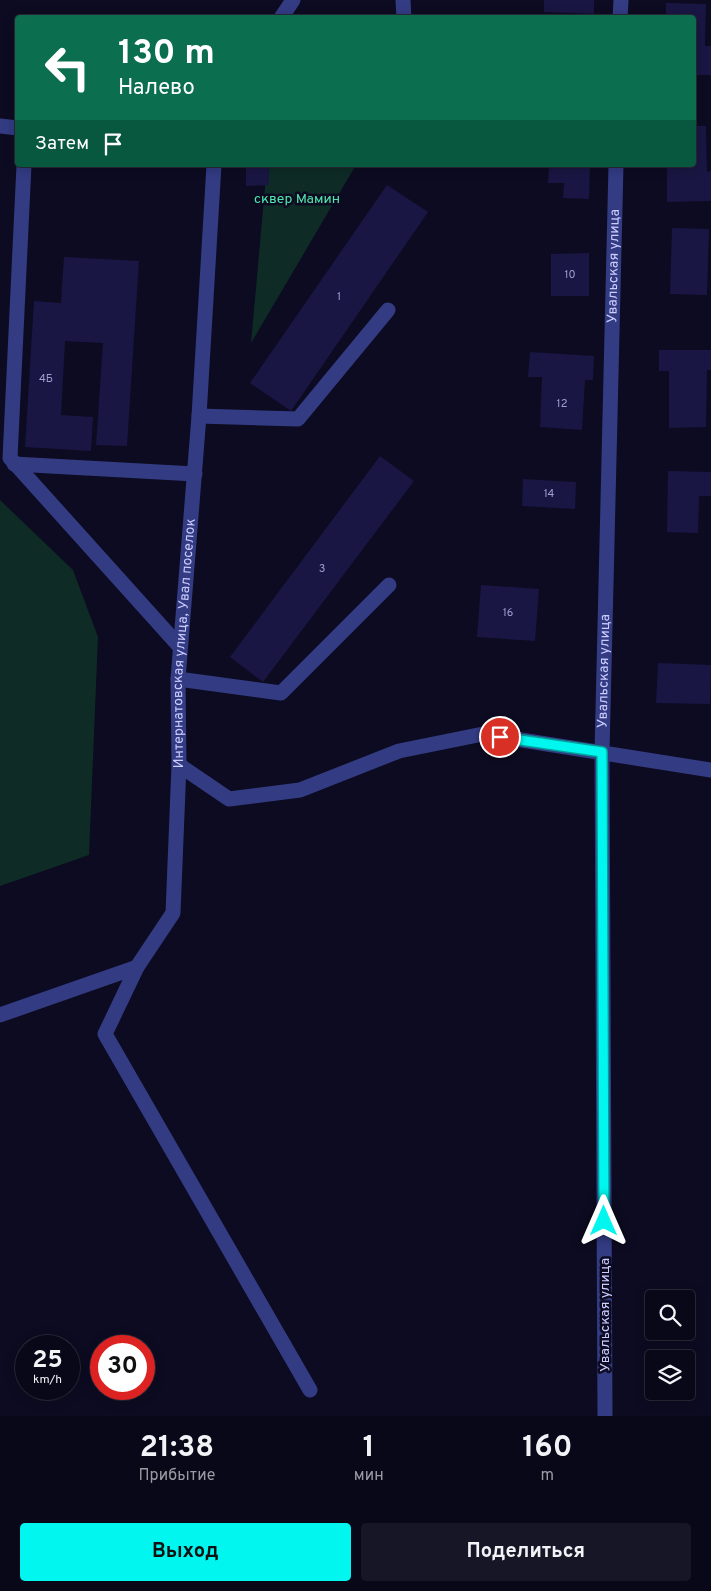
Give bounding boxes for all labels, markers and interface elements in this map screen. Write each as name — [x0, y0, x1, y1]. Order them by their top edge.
text: 130 m — [118, 32, 215, 76]
icon: left — [35, 35, 100, 100]
text: Налево — [118, 75, 195, 102]
icon: arrive — [99, 130, 127, 158]
text: Затем — [35, 132, 89, 156]
park label: сквер Мамин — [254, 191, 340, 208]
street label: Увальская улица — [604, 209, 623, 323]
house number: 10 — [564, 268, 576, 282]
house number: 1 — [337, 290, 341, 304]
house number: 4Б — [39, 372, 53, 386]
house number: 12 — [557, 397, 567, 411]
house number: 14 — [544, 487, 555, 501]
street label: Интернатовская улица, Увал поселок — [169, 518, 199, 768]
house number: 3 — [319, 562, 325, 576]
house number: 16 — [503, 606, 513, 620]
street label: Увальская улица — [594, 614, 614, 728]
pin — [479, 716, 521, 758]
icon: arrive — [486, 723, 514, 751]
position arrow — [577, 1194, 629, 1246]
street label: Увальская улица — [597, 1258, 614, 1372]
map controls — [645, 1290, 695, 1400]
button: search — [645, 1290, 695, 1340]
speed limit sign: 30 — [90, 1335, 155, 1400]
text: 25 — [32, 1345, 63, 1377]
button: layers — [645, 1350, 695, 1400]
text: km/h — [33, 1372, 62, 1388]
text: 21:38 — [140, 1430, 214, 1467]
text: 1 — [363, 1430, 375, 1467]
text: 160 — [522, 1430, 572, 1467]
text: Прибытие — [139, 1466, 215, 1486]
text: мин — [354, 1466, 384, 1486]
text: m — [541, 1466, 554, 1486]
button: Выход — [20, 1523, 351, 1581]
button: Поделиться — [361, 1523, 691, 1581]

